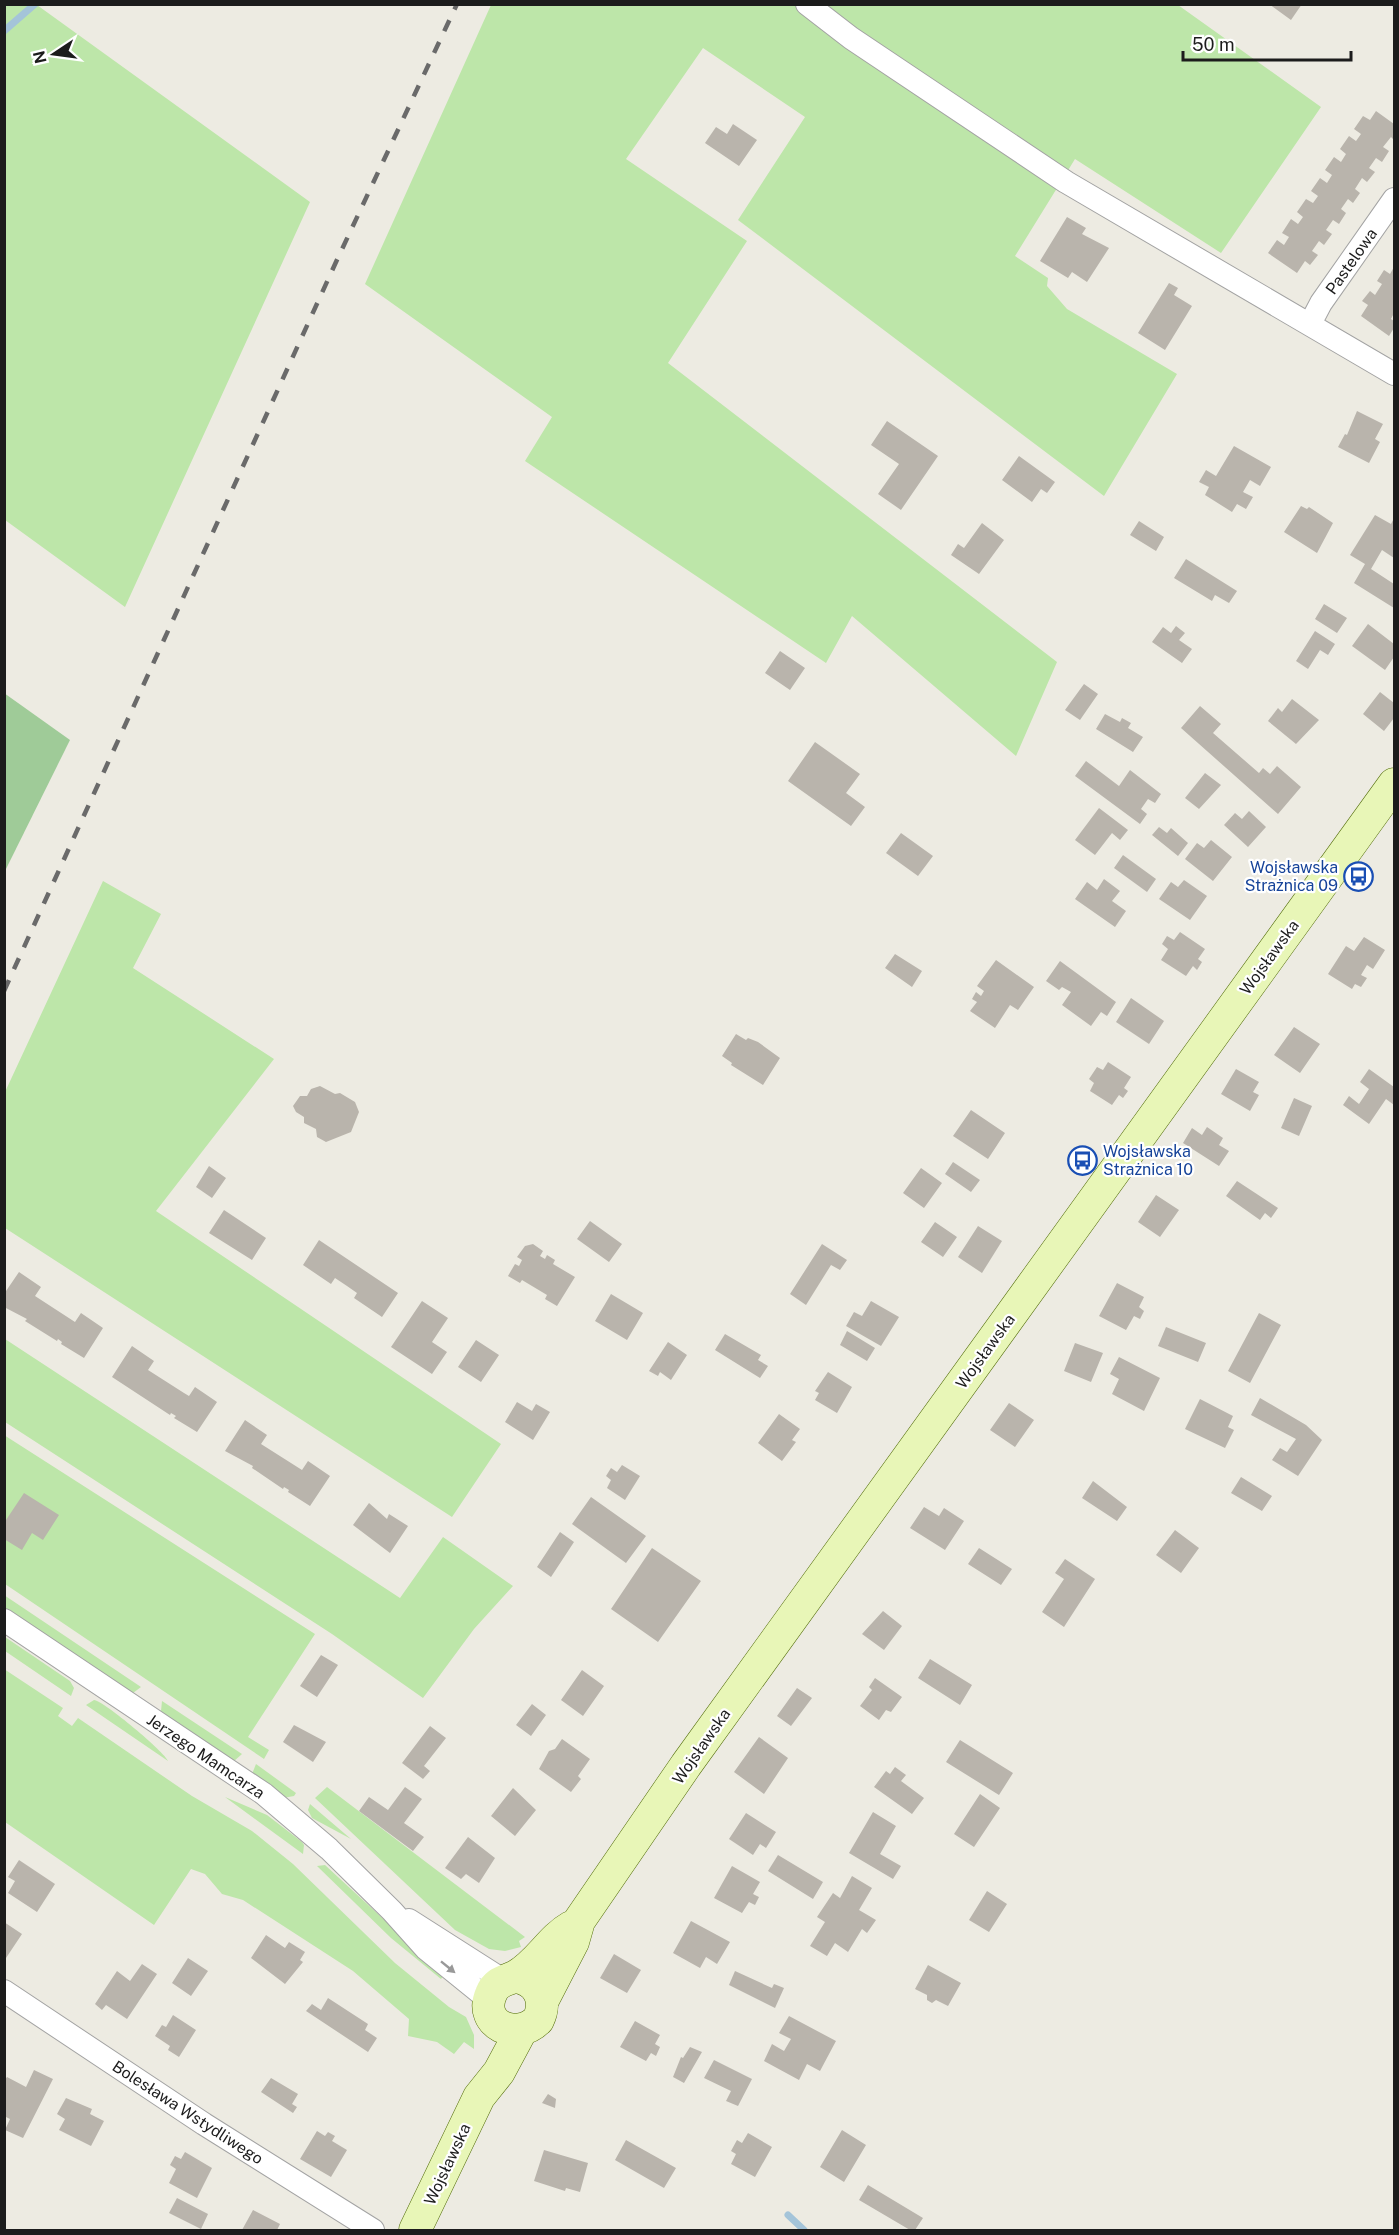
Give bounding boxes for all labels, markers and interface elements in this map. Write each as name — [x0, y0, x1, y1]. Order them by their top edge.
north arrow — [24, 24, 84, 84]
scale bar — [1183, 24, 1351, 62]
text: 50 m — [1192, 34, 1235, 55]
text: N — [29, 49, 51, 65]
street label: Pastelowa — [1322, 225, 1381, 298]
place label: Wojsławska Strażnica 09 — [1245, 858, 1338, 895]
bus stop icon: Wojsławska Strażnica 09 — [1343, 860, 1375, 892]
street label: Wojsławska — [1236, 916, 1303, 998]
place label: Wojsławska Strażnica 10 — [1103, 1142, 1193, 1179]
bus stop icon: Wojsławska Strażnica 10 — [1066, 1144, 1098, 1176]
street label: Wojsławska — [952, 1310, 1019, 1392]
street label: Wojsławska — [668, 1705, 734, 1788]
street label: Jerzego Mamcarza — [143, 1710, 268, 1803]
one-way arrow — [440, 1960, 455, 1972]
street label: Bolesława Wstydliwego — [109, 2057, 267, 2168]
street label: Wojsławska — [420, 2120, 475, 2208]

